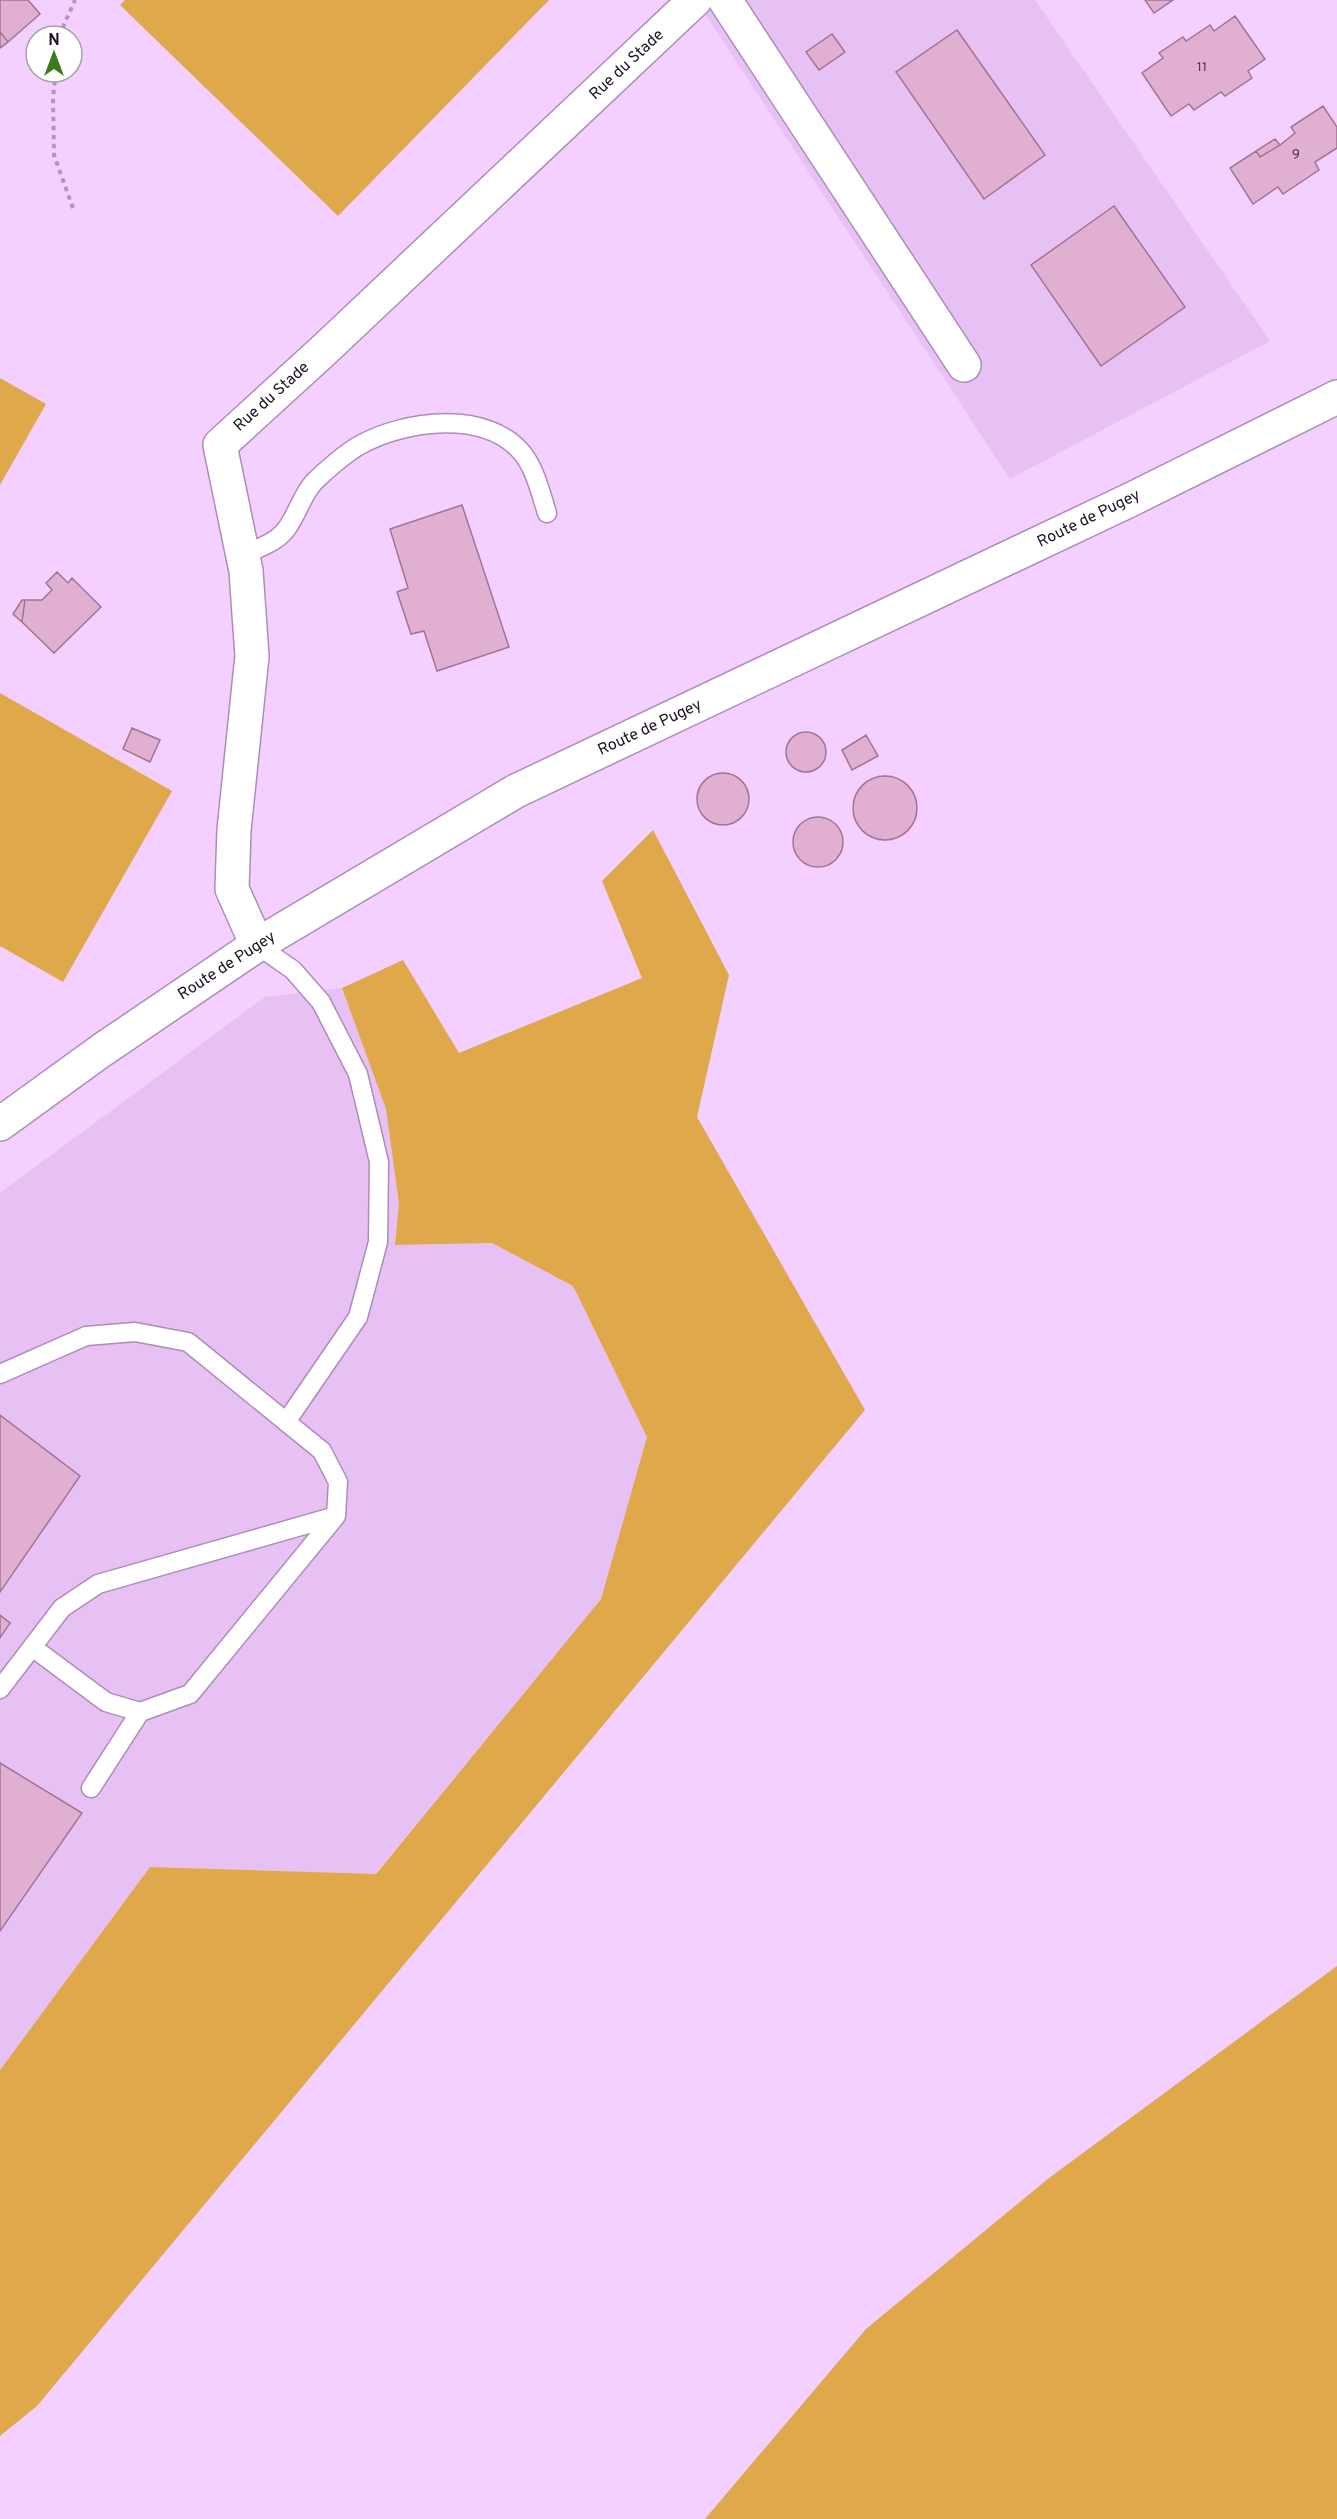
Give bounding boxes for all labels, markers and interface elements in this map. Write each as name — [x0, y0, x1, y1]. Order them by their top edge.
north arrow — [24, 24, 84, 84]
street label: Rue du Stade — [585, 25, 669, 105]
text: N — [48, 31, 60, 51]
house number: 11 — [1197, 59, 1207, 76]
house number: 9 — [1292, 146, 1300, 163]
street label: Rue du Stade — [230, 358, 314, 436]
street label: Route de Pugey — [1034, 485, 1144, 553]
street label: Route de Pugey — [595, 695, 705, 761]
street label: Route de Pugey — [174, 927, 280, 1005]

